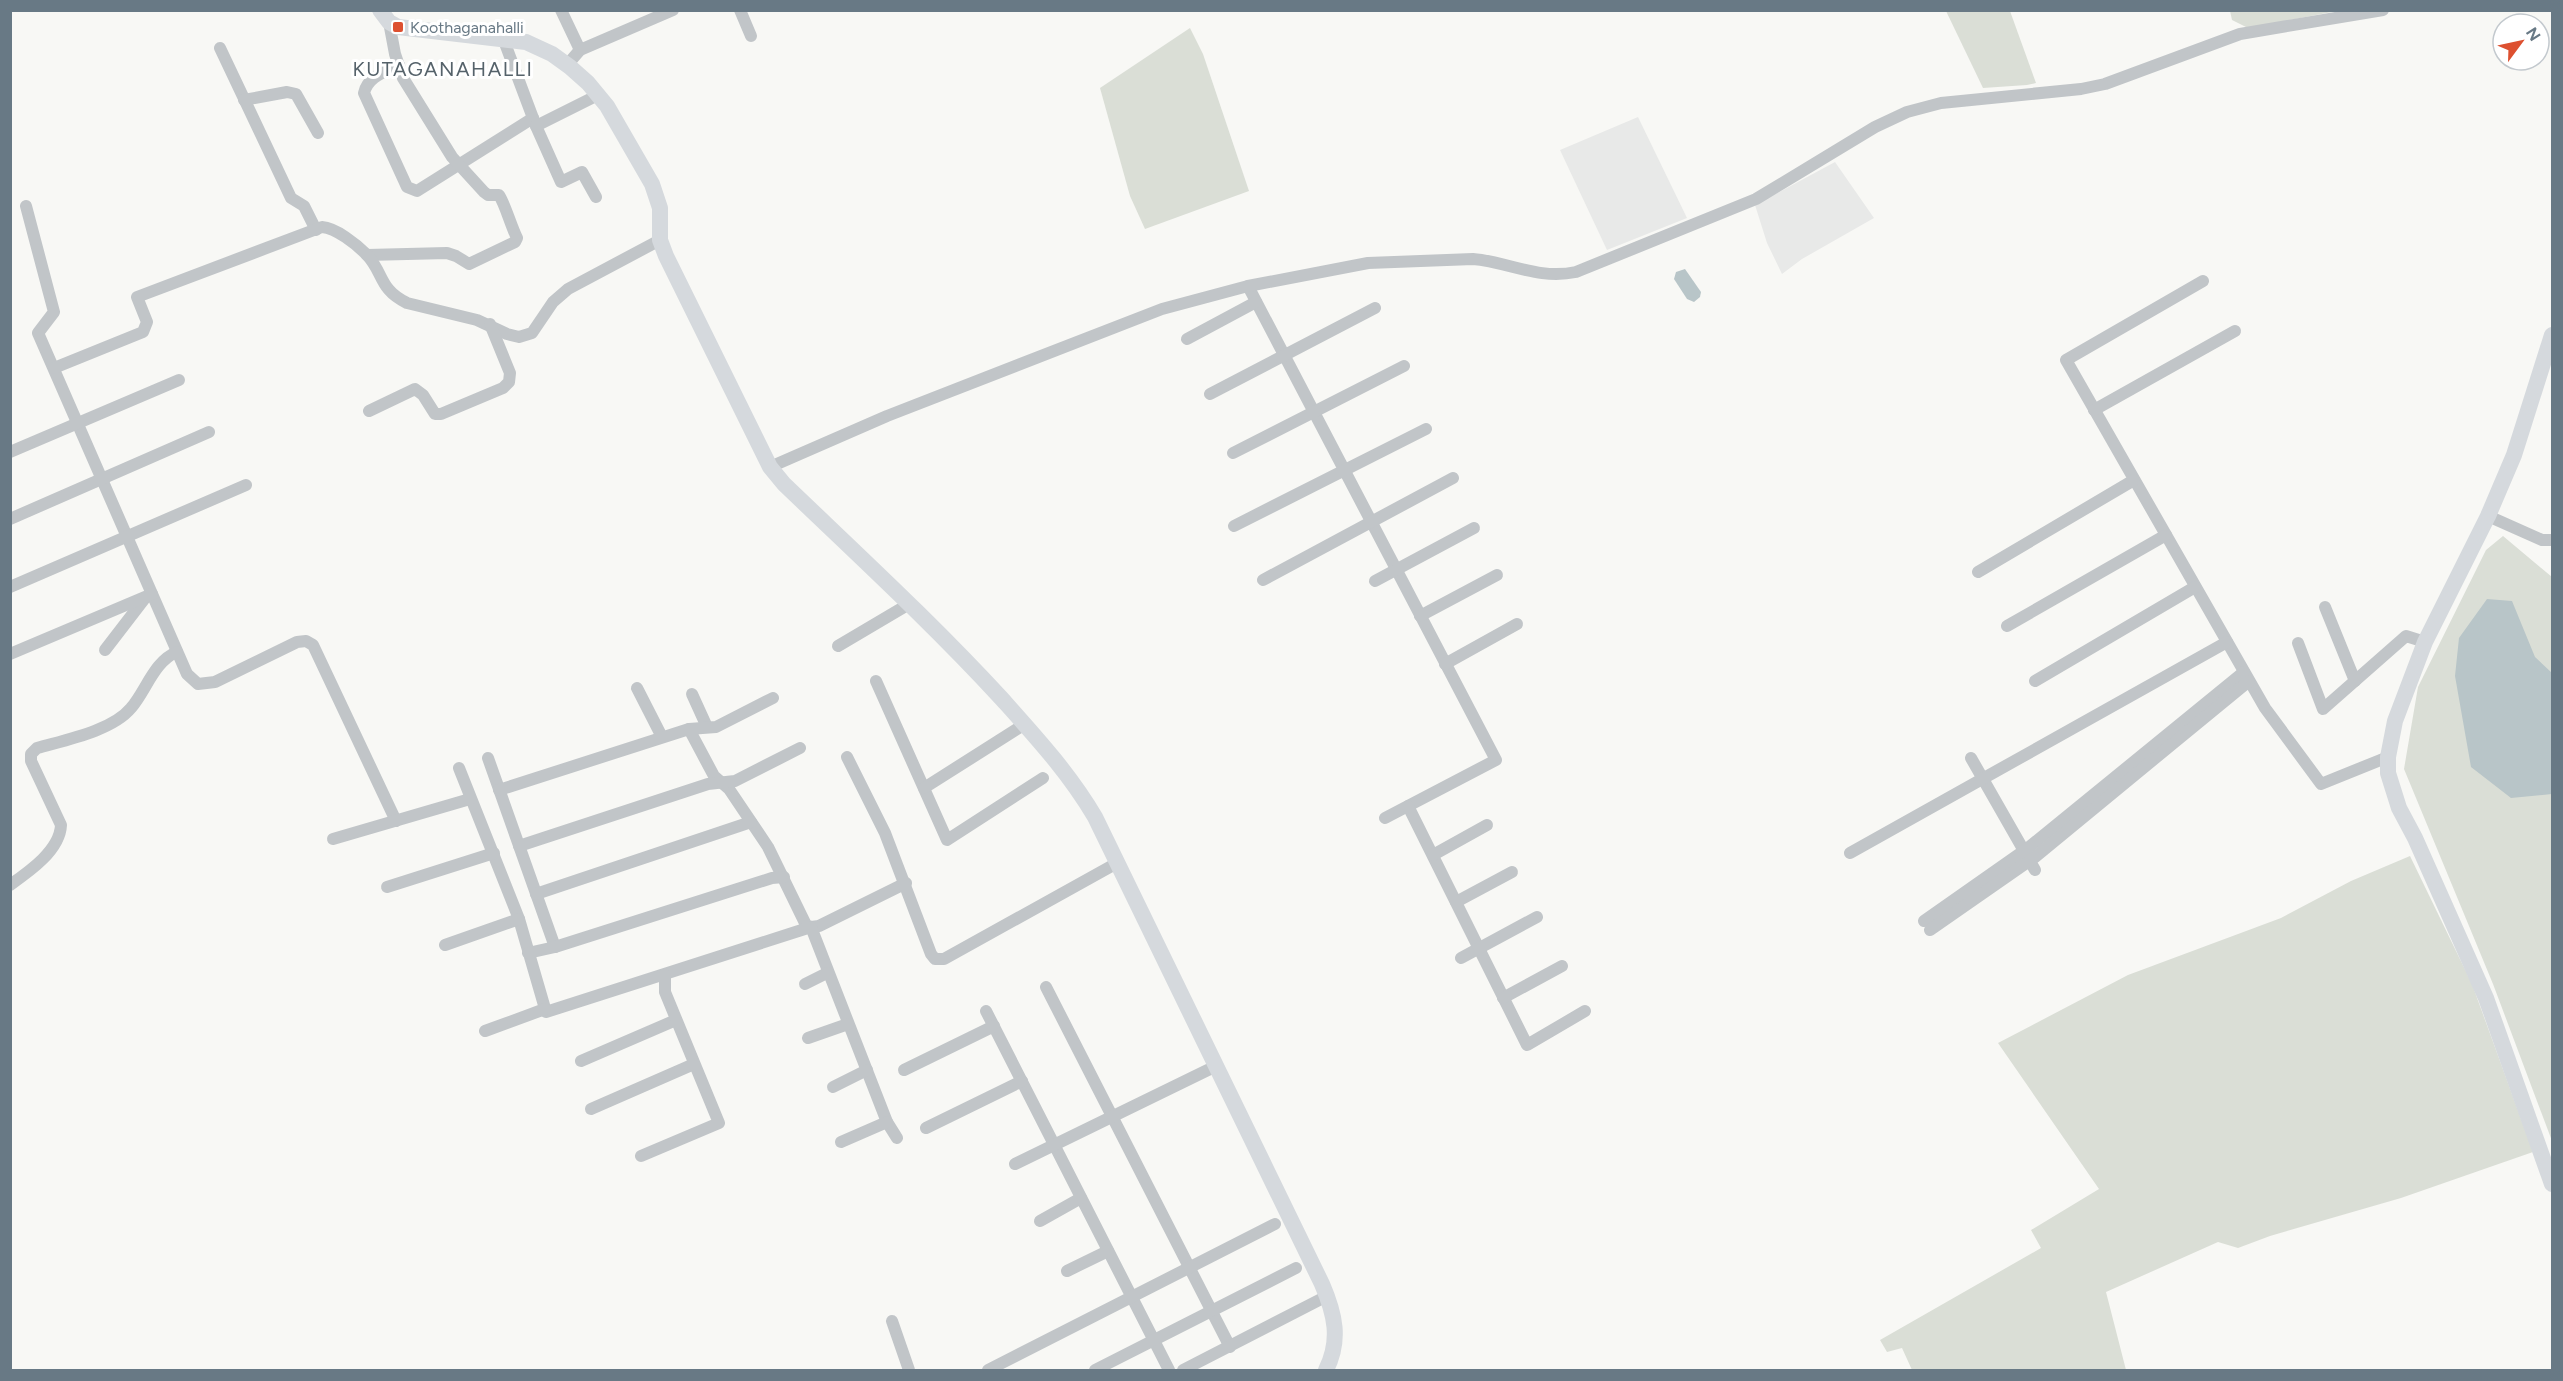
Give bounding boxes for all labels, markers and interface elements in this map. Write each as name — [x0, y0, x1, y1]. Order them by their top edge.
north arrow — [2491, 12, 2551, 72]
place label: Koothaganahalli — [410, 18, 524, 37]
marker: Koothaganahalli — [391, 20, 405, 34]
text: N — [2522, 24, 2544, 44]
district label: KUTAGANAHALLI — [353, 57, 533, 81]

